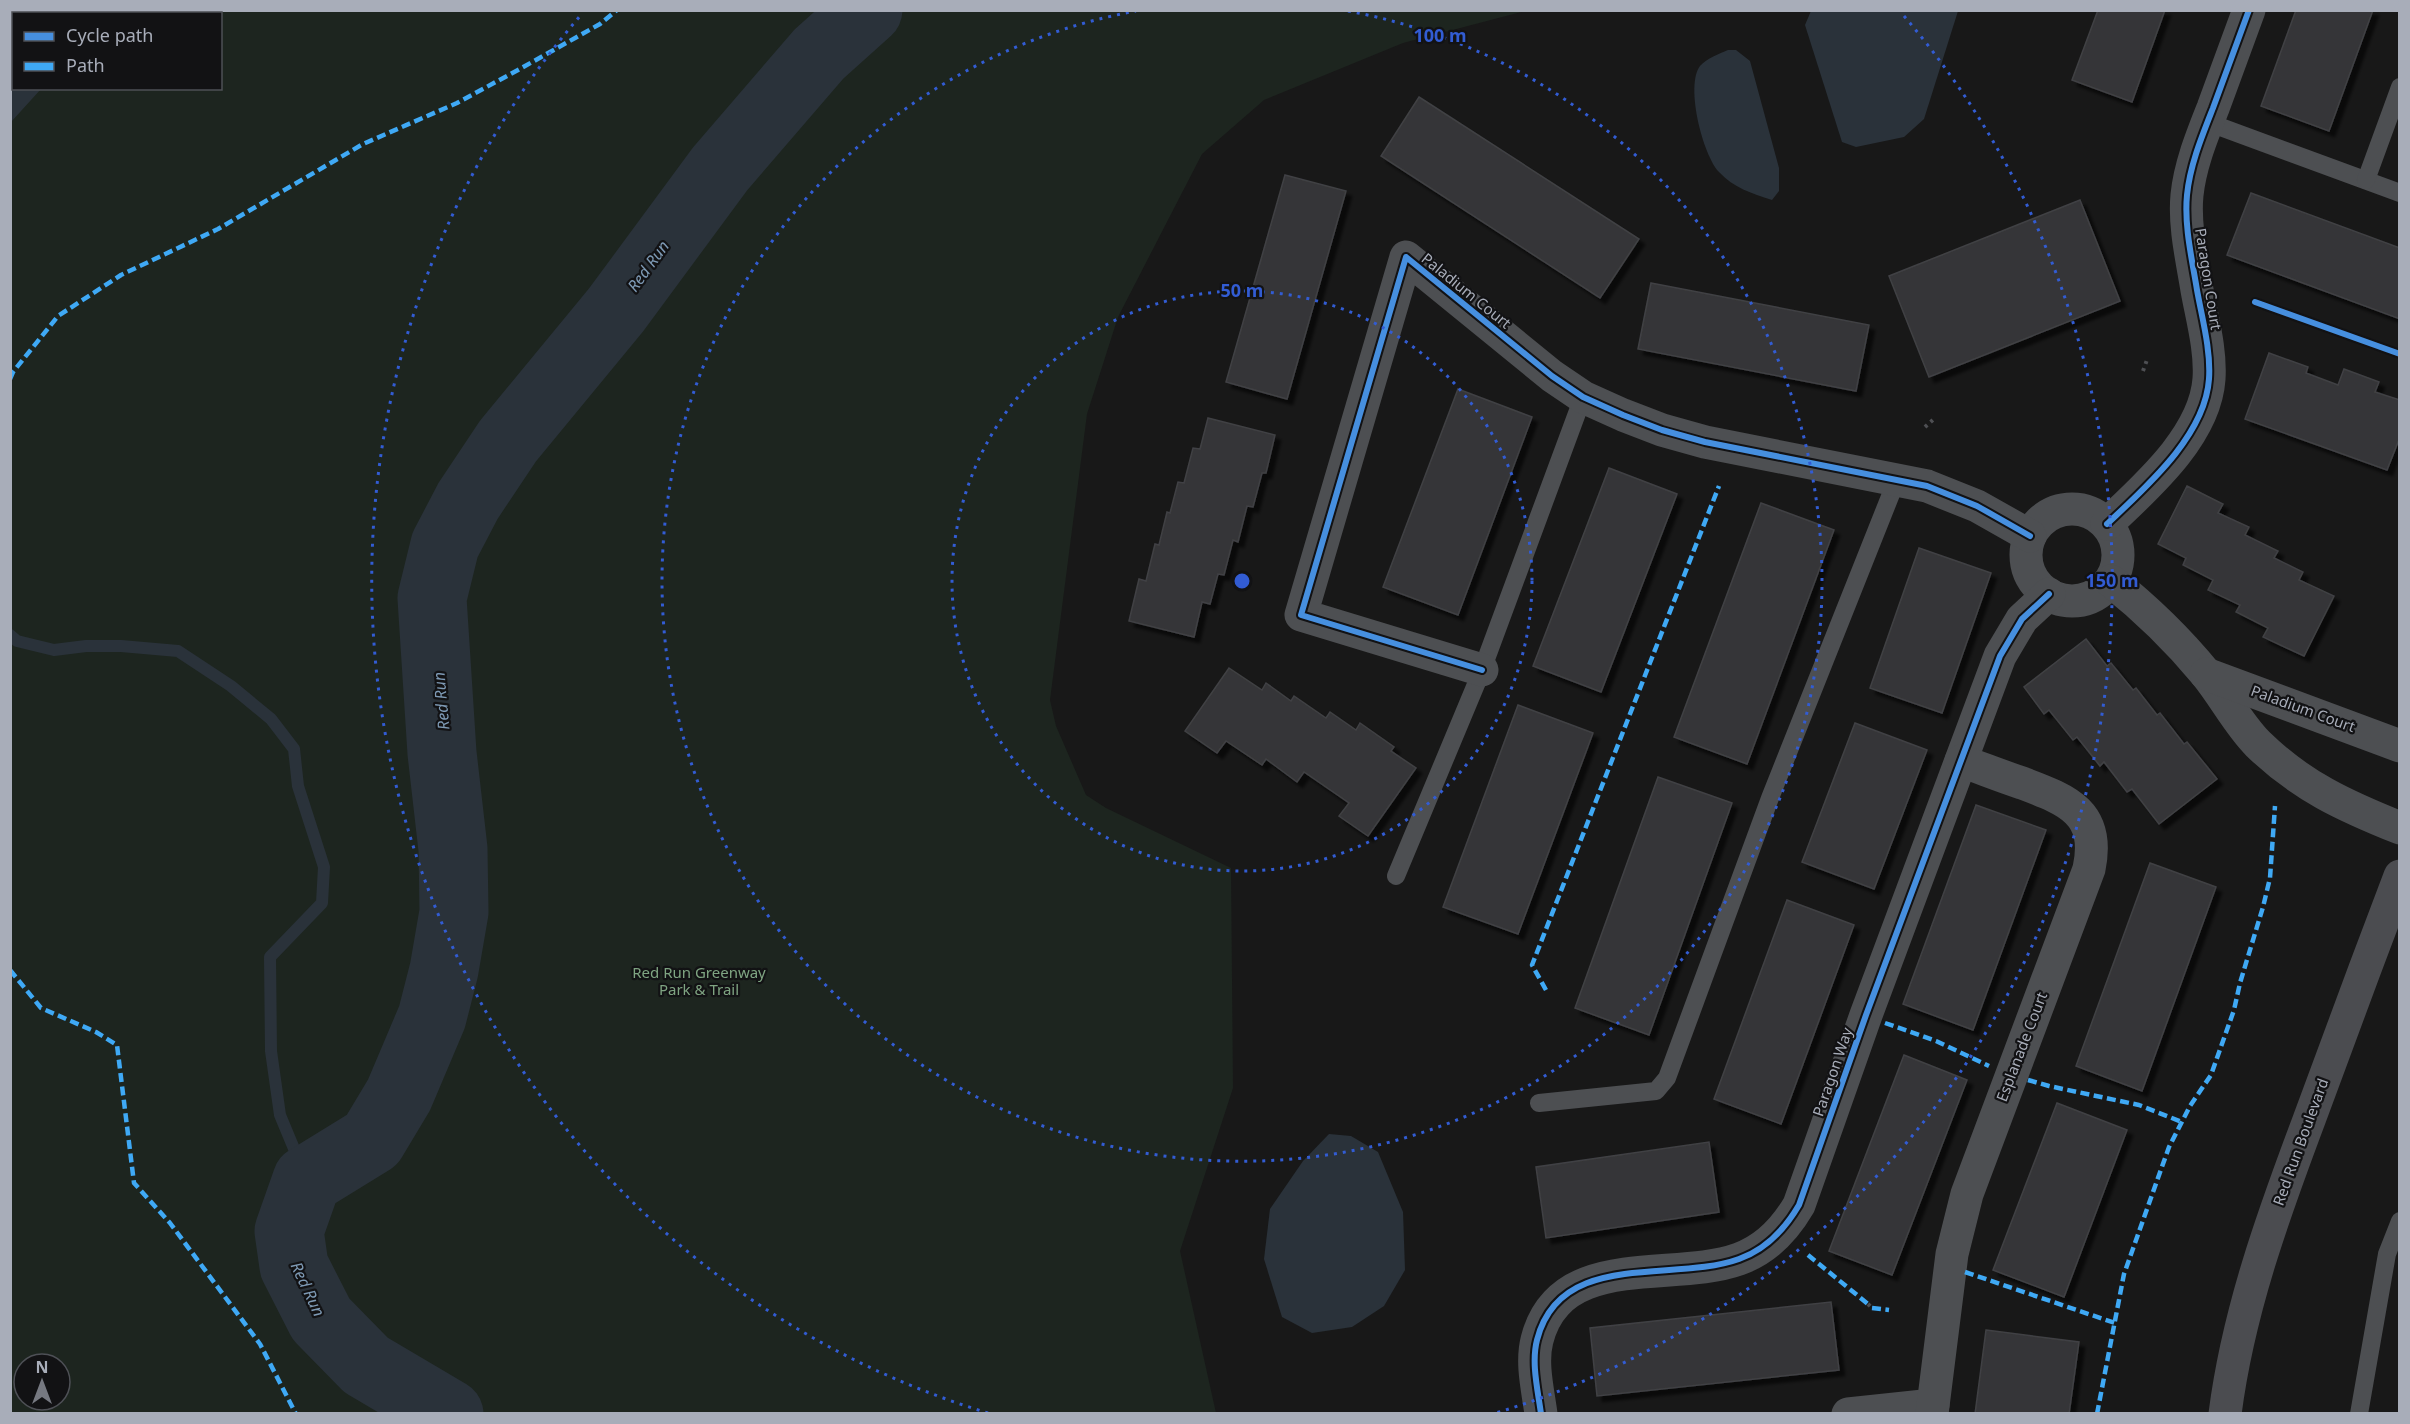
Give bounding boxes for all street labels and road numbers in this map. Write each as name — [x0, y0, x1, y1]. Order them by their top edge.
street label: Paragon Court — [2191, 227, 2227, 332]
street label: Paladium Court — [1418, 248, 1516, 333]
street label: Paladium Court — [2248, 680, 2359, 736]
street label: Esplanade Court — [1991, 988, 2051, 1104]
street label: Paragon Way — [1807, 1024, 1857, 1119]
street label: Red Run Boulevard — [2268, 1075, 2332, 1208]

